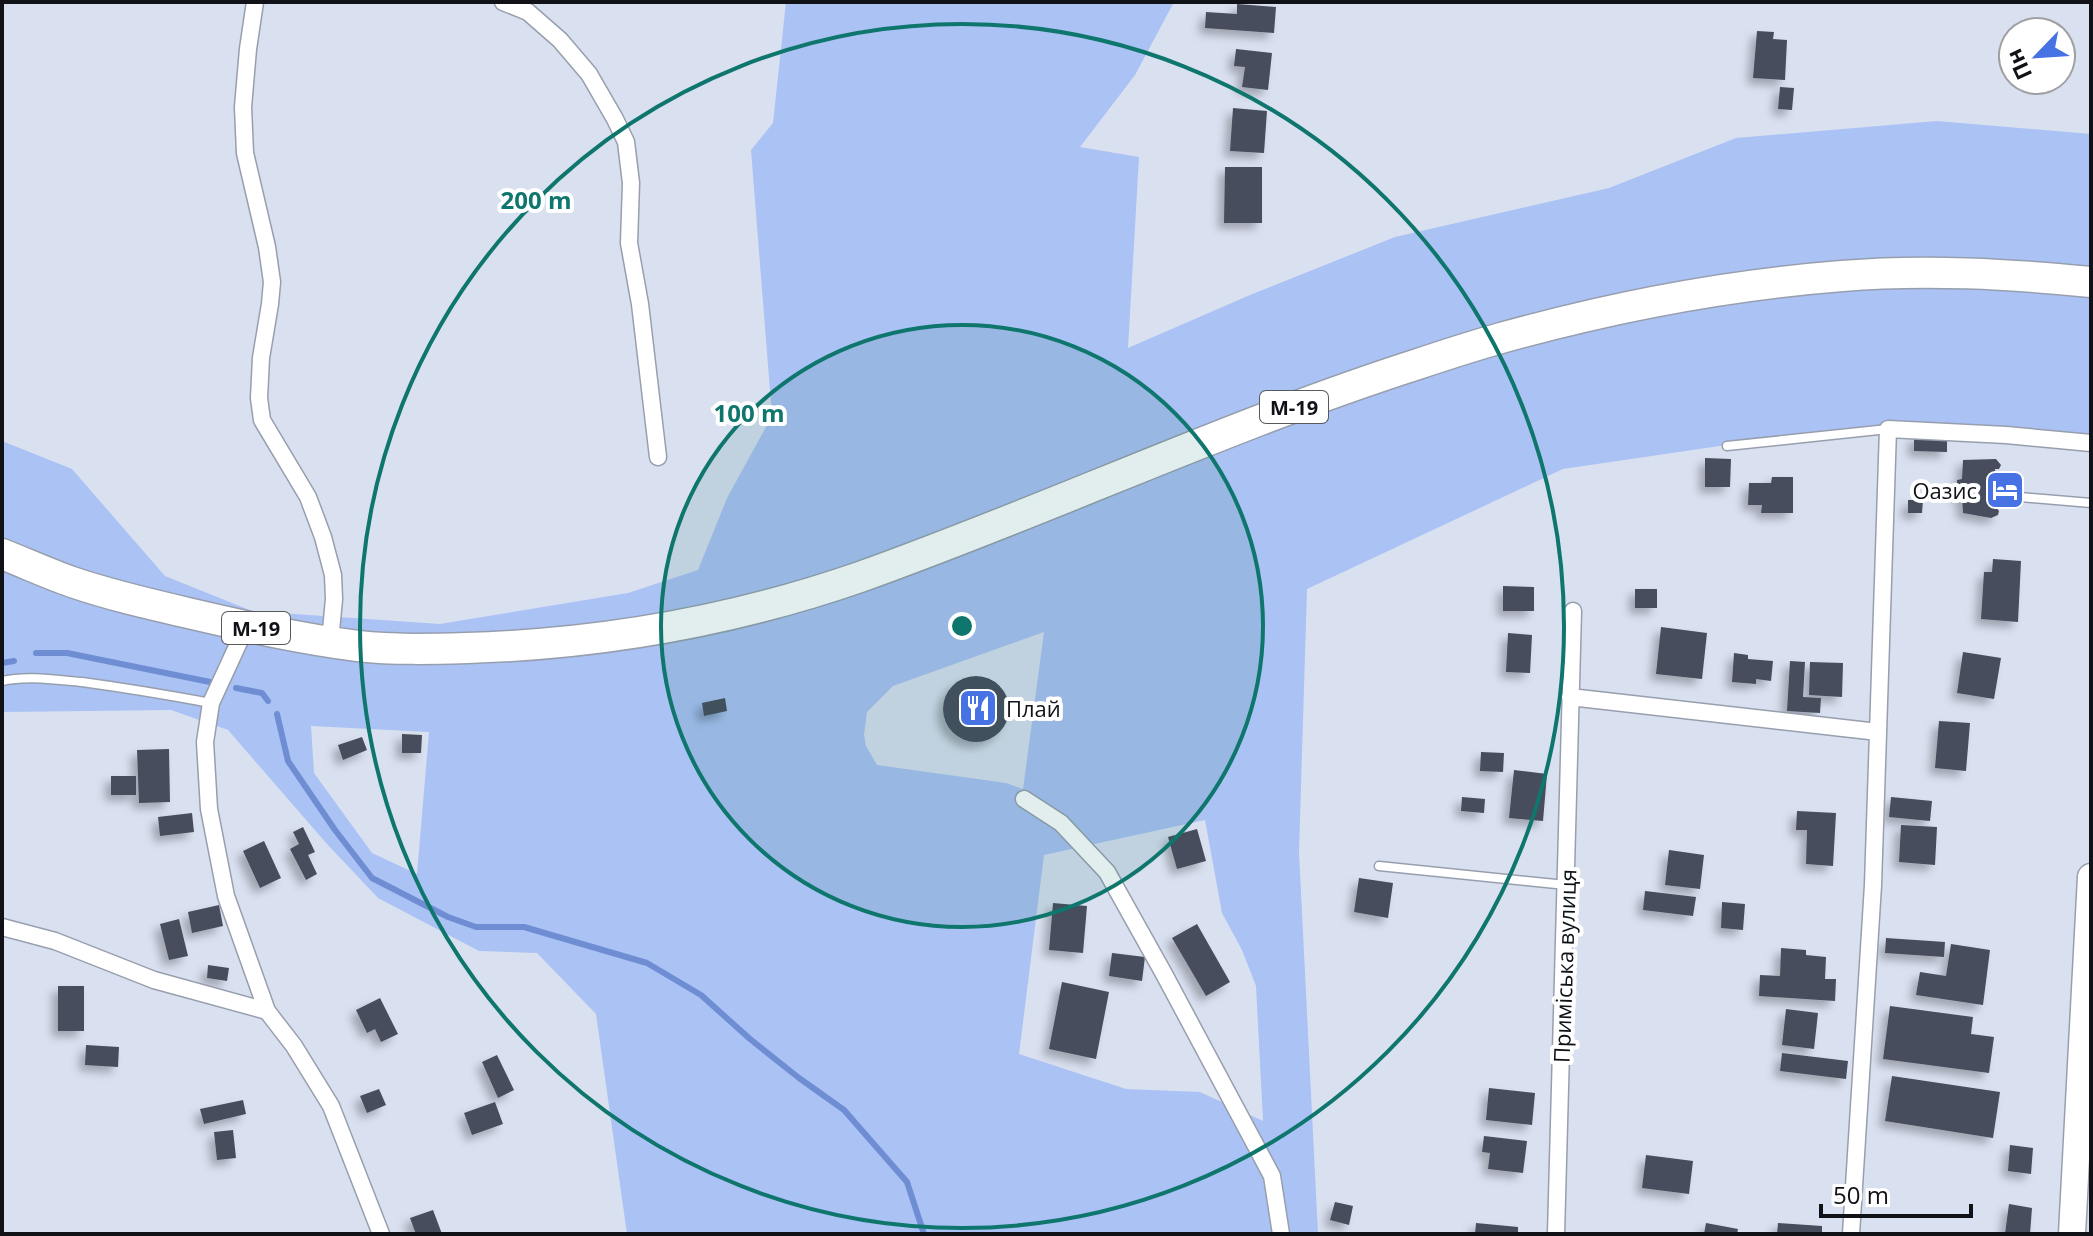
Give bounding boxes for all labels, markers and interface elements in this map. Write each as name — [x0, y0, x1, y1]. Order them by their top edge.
north arrow — [1997, 16, 2077, 96]
text: Пн — [1998, 45, 2038, 85]
text: 200 m — [501, 183, 571, 216]
road number: М-19 — [1260, 391, 1328, 423]
text: 100 m — [714, 396, 784, 429]
hotel icon: Оазис — [1984, 469, 2026, 511]
place label: Оазис — [1913, 475, 1977, 505]
road number: М-19 — [222, 612, 290, 644]
centre of rings — [948, 612, 976, 640]
restaurant icon: Плай — [957, 687, 999, 729]
place label: Плай — [1006, 693, 1061, 723]
street label: Приміська вулиця — [1546, 868, 1582, 1064]
scale bar — [1821, 1168, 1971, 1218]
text: 50 m — [1833, 1178, 1889, 1211]

